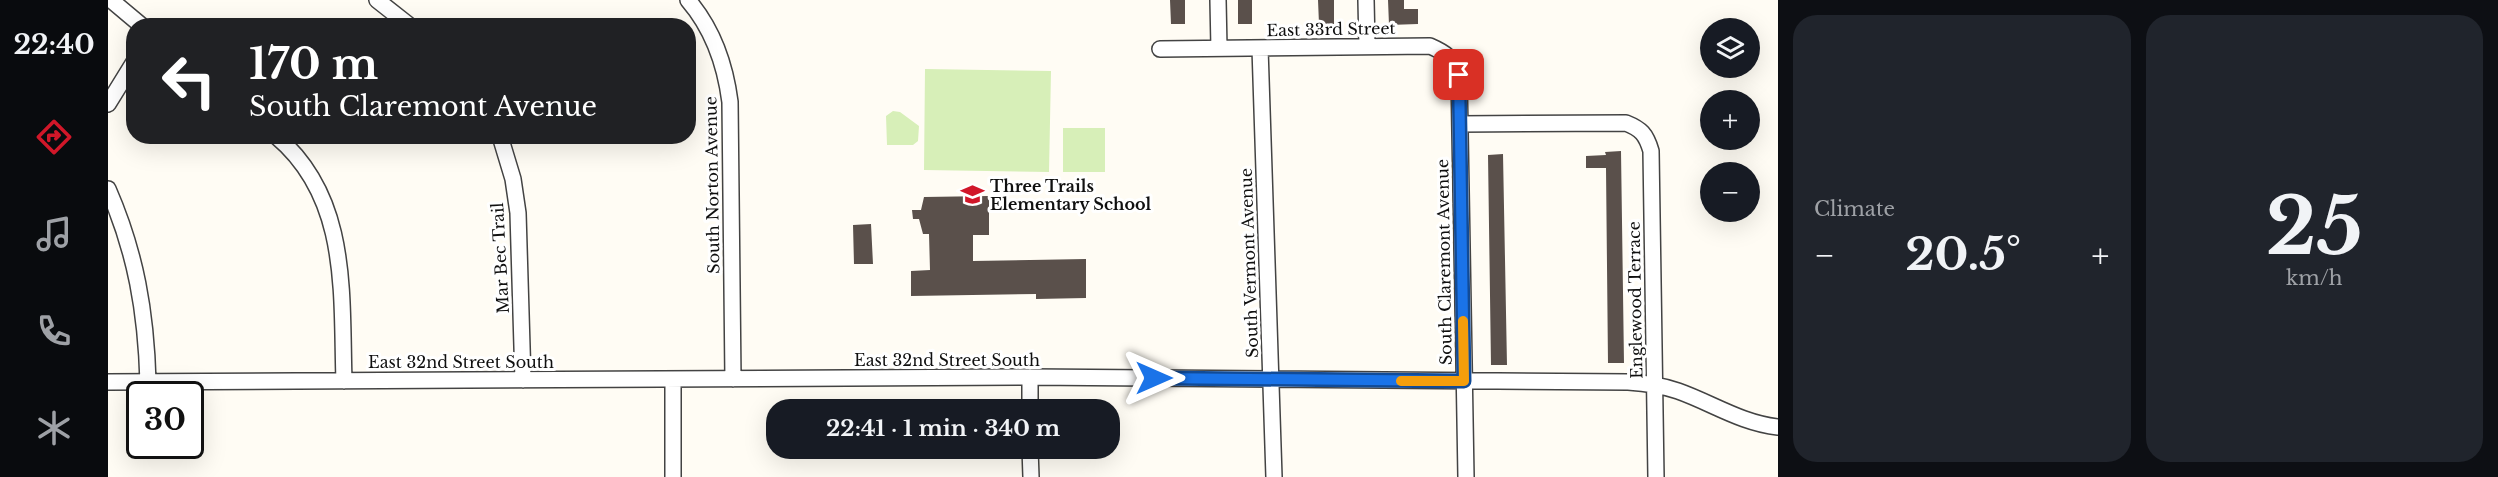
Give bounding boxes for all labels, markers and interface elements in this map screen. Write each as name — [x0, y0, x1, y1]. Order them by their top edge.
street label: East 33rd Street — [1266, 18, 1396, 40]
map controls — [1700, 18, 1760, 222]
button: layers — [1700, 18, 1760, 78]
text: 22:40 — [13, 28, 95, 61]
text: 170 m — [249, 38, 378, 90]
icon: left — [150, 42, 228, 120]
pin — [1433, 49, 1484, 100]
icon: arrive — [1442, 58, 1475, 91]
text: South Claremont Avenue — [249, 90, 597, 123]
button: + — [1700, 90, 1760, 150]
street label: South Norton Avenue — [700, 96, 724, 274]
icon: directions — [33, 116, 75, 158]
street label: South Claremont Avenue — [1432, 159, 1456, 365]
button: − — [1700, 162, 1760, 222]
street label: South Vermont Avenue — [1236, 168, 1262, 358]
place label: Three Trails Elementary School — [990, 176, 1152, 214]
text: 25 — [2266, 178, 2363, 275]
school or university icon: Three Trails Elementary School — [959, 182, 985, 208]
text: Climate — [1814, 197, 1895, 221]
street label: Mar Bec Trail — [487, 202, 513, 314]
icon: music — [33, 213, 75, 255]
street label: Englewood Terrace — [1624, 221, 1646, 379]
text: 20.5° — [1905, 226, 2021, 282]
text: − — [1814, 235, 1835, 276]
text: + — [2091, 235, 2109, 276]
text: km/h — [2286, 266, 2343, 290]
icon: phone — [33, 310, 75, 352]
position arrow — [1122, 346, 1186, 410]
street label: East 32nd Street South — [854, 350, 1040, 370]
street label: East 32nd Street South — [368, 352, 554, 372]
speed limit sign: 30 — [126, 381, 204, 459]
icon: climate — [33, 407, 75, 449]
text: 22:41 · 1 min · 340 m — [826, 415, 1060, 442]

